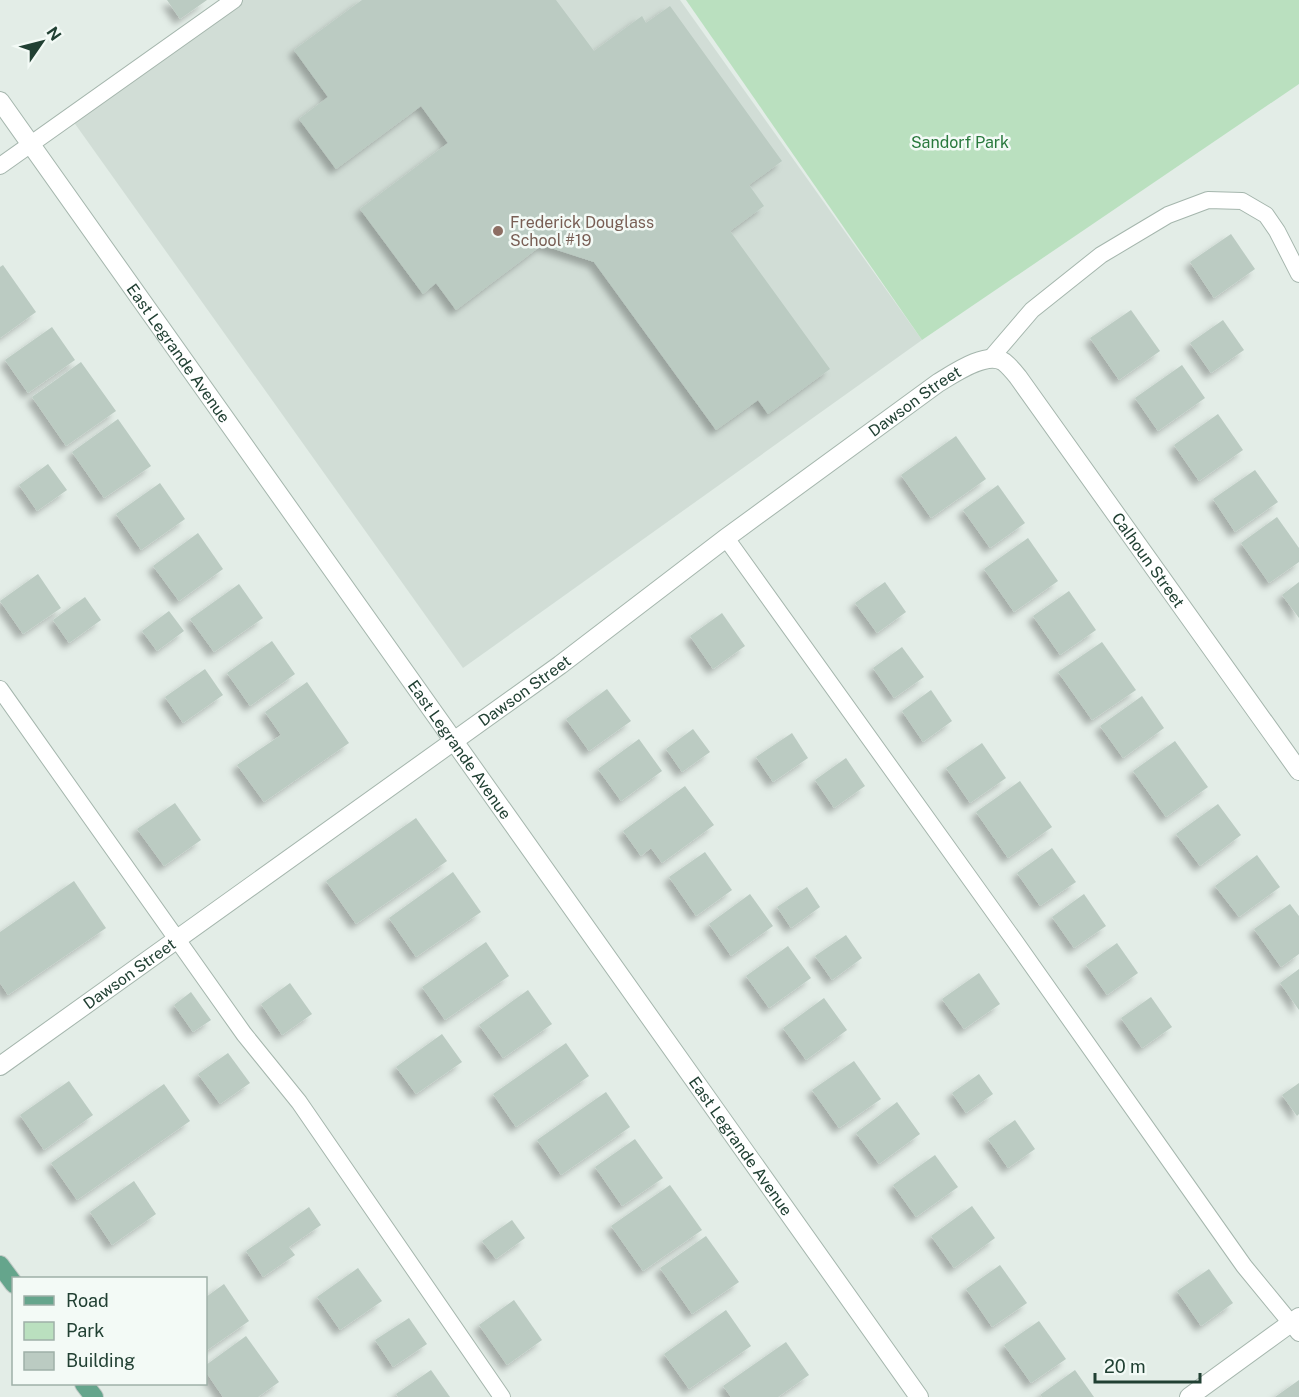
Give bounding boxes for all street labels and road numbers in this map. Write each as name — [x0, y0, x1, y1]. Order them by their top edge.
street label: East Legrande Avenue — [123, 280, 234, 427]
street label: Dawson Street — [865, 362, 964, 441]
street label: Calhoun Street — [1108, 509, 1188, 611]
street label: Dawson Street — [475, 651, 575, 730]
street label: East Legrande Avenue — [404, 677, 515, 823]
street label: Dawson Street — [80, 934, 179, 1013]
street label: East Legrande Avenue — [685, 1073, 796, 1219]

